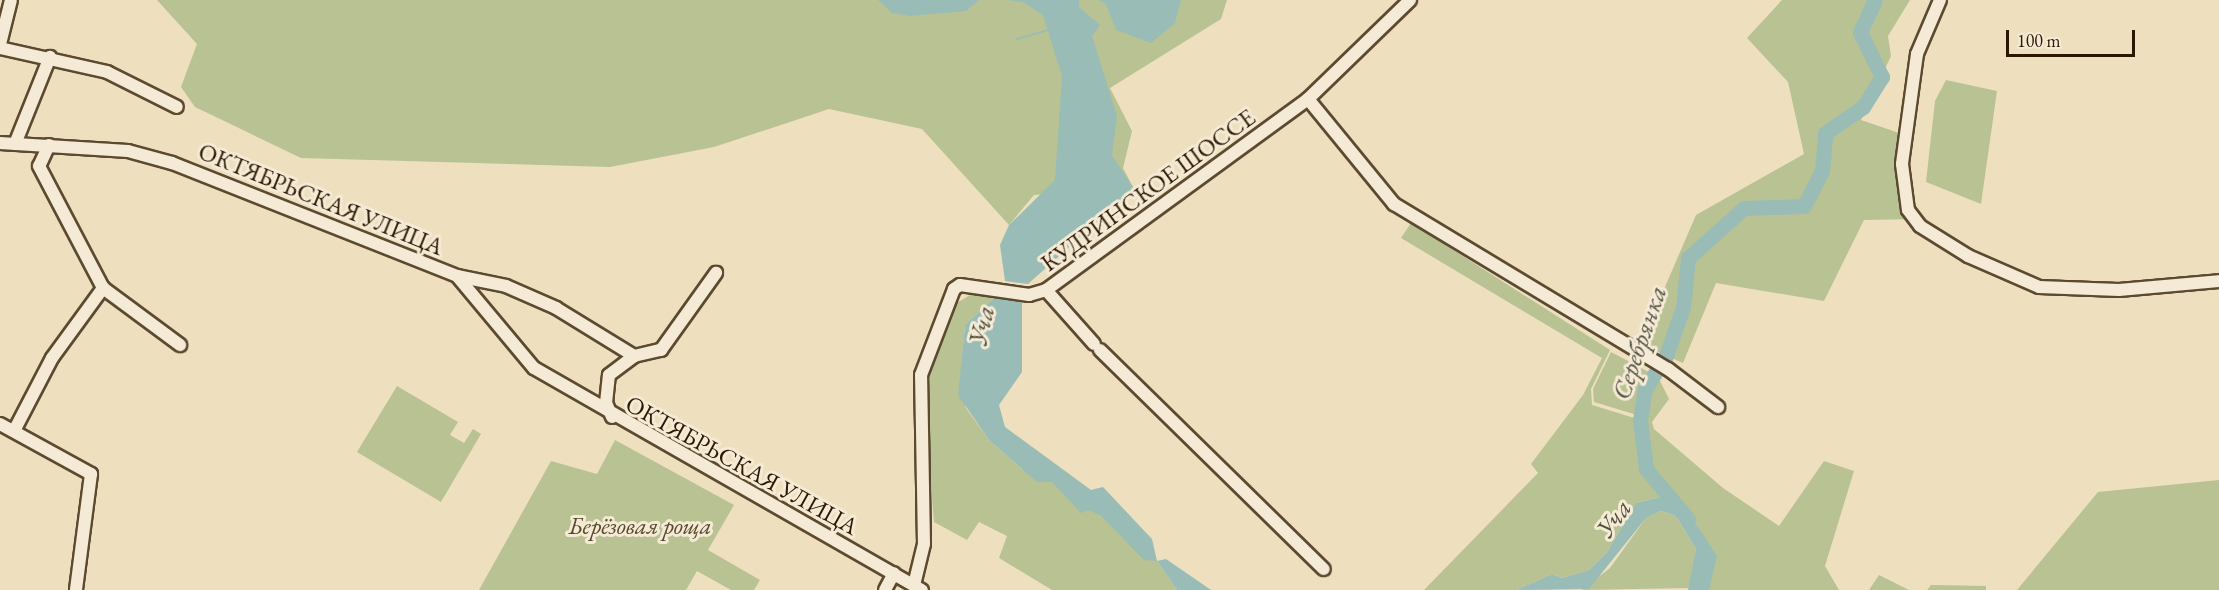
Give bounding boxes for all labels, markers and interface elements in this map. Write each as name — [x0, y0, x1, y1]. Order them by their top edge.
scale bar — [2009, 18, 2138, 56]
text: 100 m — [2017, 29, 2061, 52]
street label: КУДРИНСКОЕ ШОССЕ — [1035, 103, 1261, 277]
street label: ОКТЯБРЬСКАЯ УЛИЦА — [194, 137, 448, 261]
water label: Серебрянка — [1606, 282, 1674, 404]
water label: Уча — [962, 303, 1002, 349]
street label: ОКТЯБРЬСКАЯ УЛИЦА — [621, 389, 863, 541]
water label: Уча — [1590, 494, 1638, 544]
park label: Берёзовая роща — [568, 512, 712, 540]

